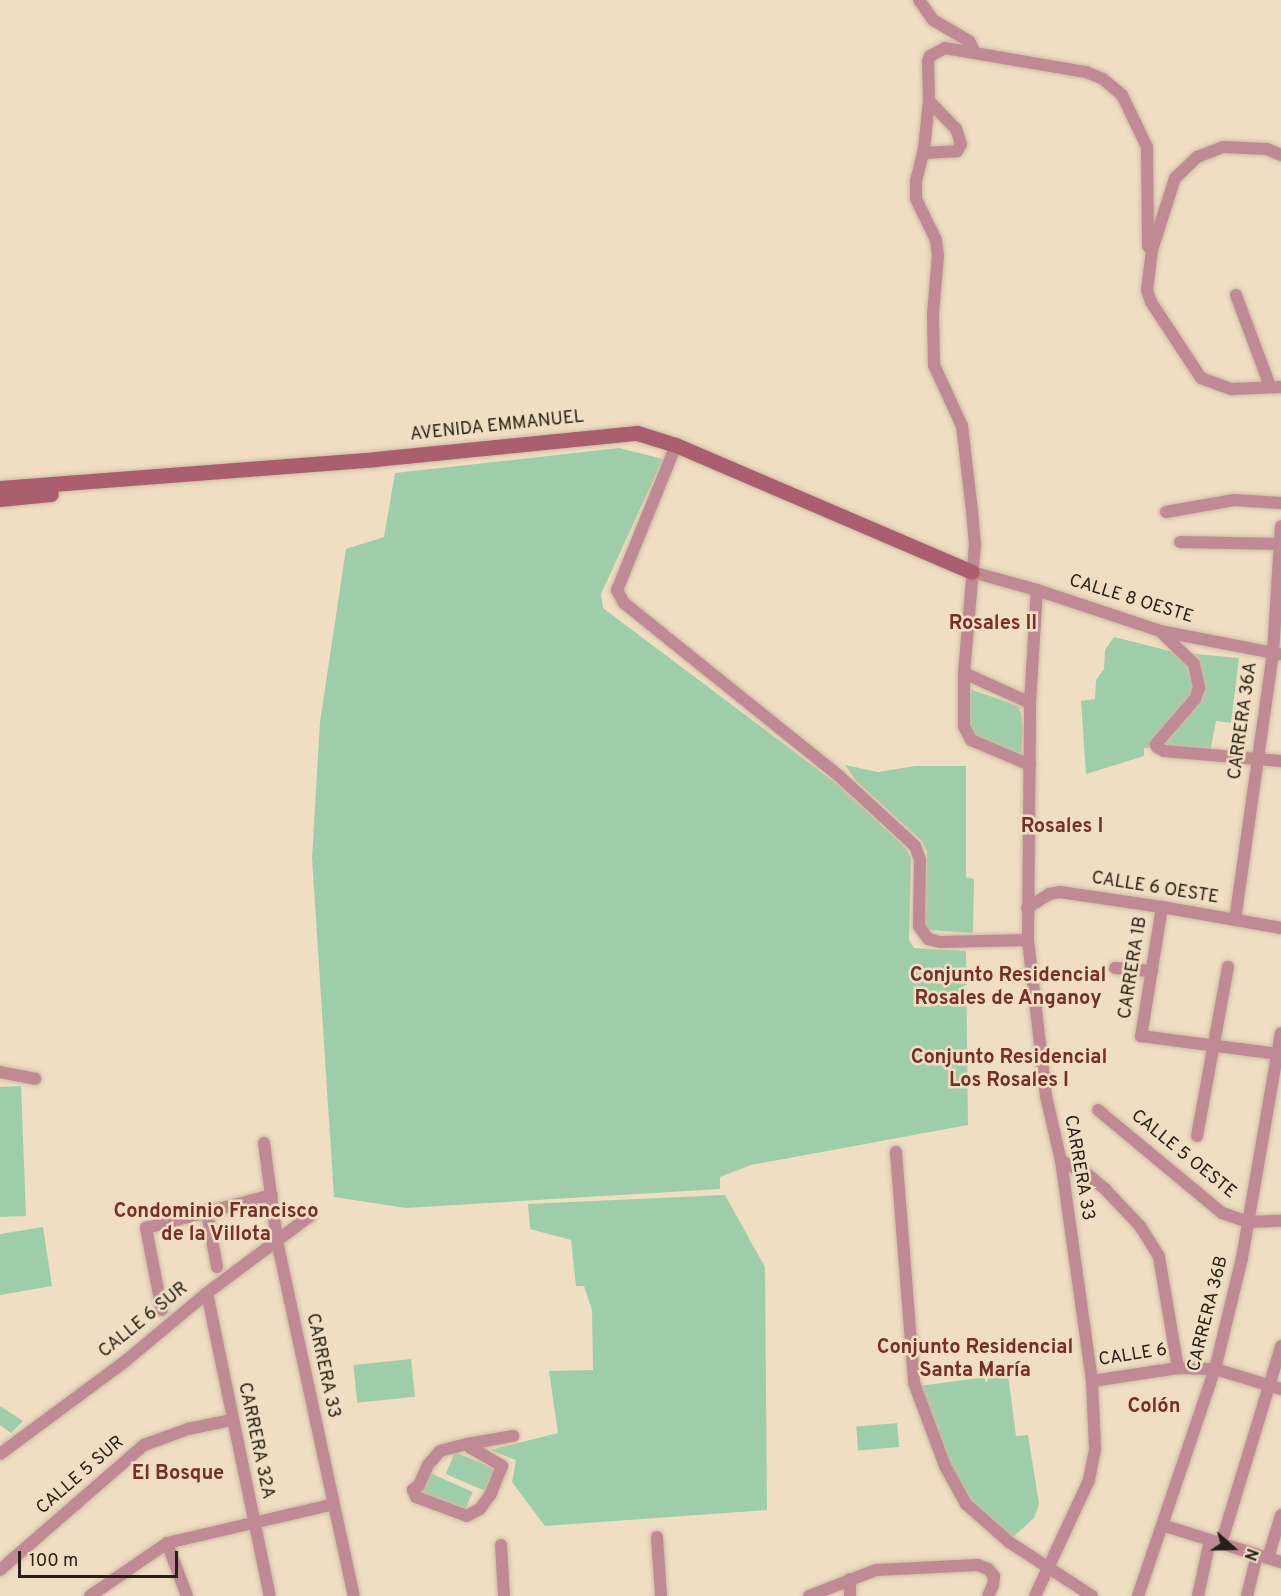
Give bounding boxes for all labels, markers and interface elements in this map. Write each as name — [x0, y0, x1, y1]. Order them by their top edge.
street label: AVENIDA EMMANUEL — [409, 407, 585, 447]
street label: CALLE 8 OESTE — [1066, 571, 1196, 629]
district label: Rosales II — [949, 612, 1037, 636]
street label: CARRERA 36A — [1225, 660, 1263, 782]
district label: Rosales I — [1021, 815, 1103, 839]
street label: CALLE 6 OESTE — [1090, 868, 1220, 910]
street label: CARRERA 1B — [1115, 915, 1153, 1021]
district label: Conjunto Residencial Rosales de Anganoy — [910, 964, 1106, 1011]
district label: Conjunto Residencial Los Rosales I — [911, 1047, 1107, 1094]
street label: CALLE 5 OESTE — [1126, 1106, 1240, 1204]
street label: CARRERA 33 — [1058, 1113, 1098, 1223]
district label: Condominio Francisco de la Villota — [114, 1200, 318, 1247]
street label: CARRERA 36B — [1184, 1254, 1234, 1374]
street label: CALLE 6 SUR — [95, 1278, 193, 1364]
street label: CARRERA 33 — [300, 1311, 344, 1421]
district label: Conjunto Residencial Santa María — [877, 1336, 1073, 1383]
street label: CALLE 6 — [1097, 1340, 1169, 1372]
street label: CARRERA 32A — [232, 1380, 278, 1502]
district label: Colón — [1127, 1395, 1181, 1419]
street label: CALLE 5 SUR — [33, 1432, 129, 1520]
district label: El Bosque — [132, 1462, 224, 1486]
north arrow — [1203, 1518, 1263, 1578]
scale bar — [21, 1539, 182, 1577]
text: N — [1239, 1545, 1261, 1563]
text: 100 m — [29, 1550, 78, 1573]

